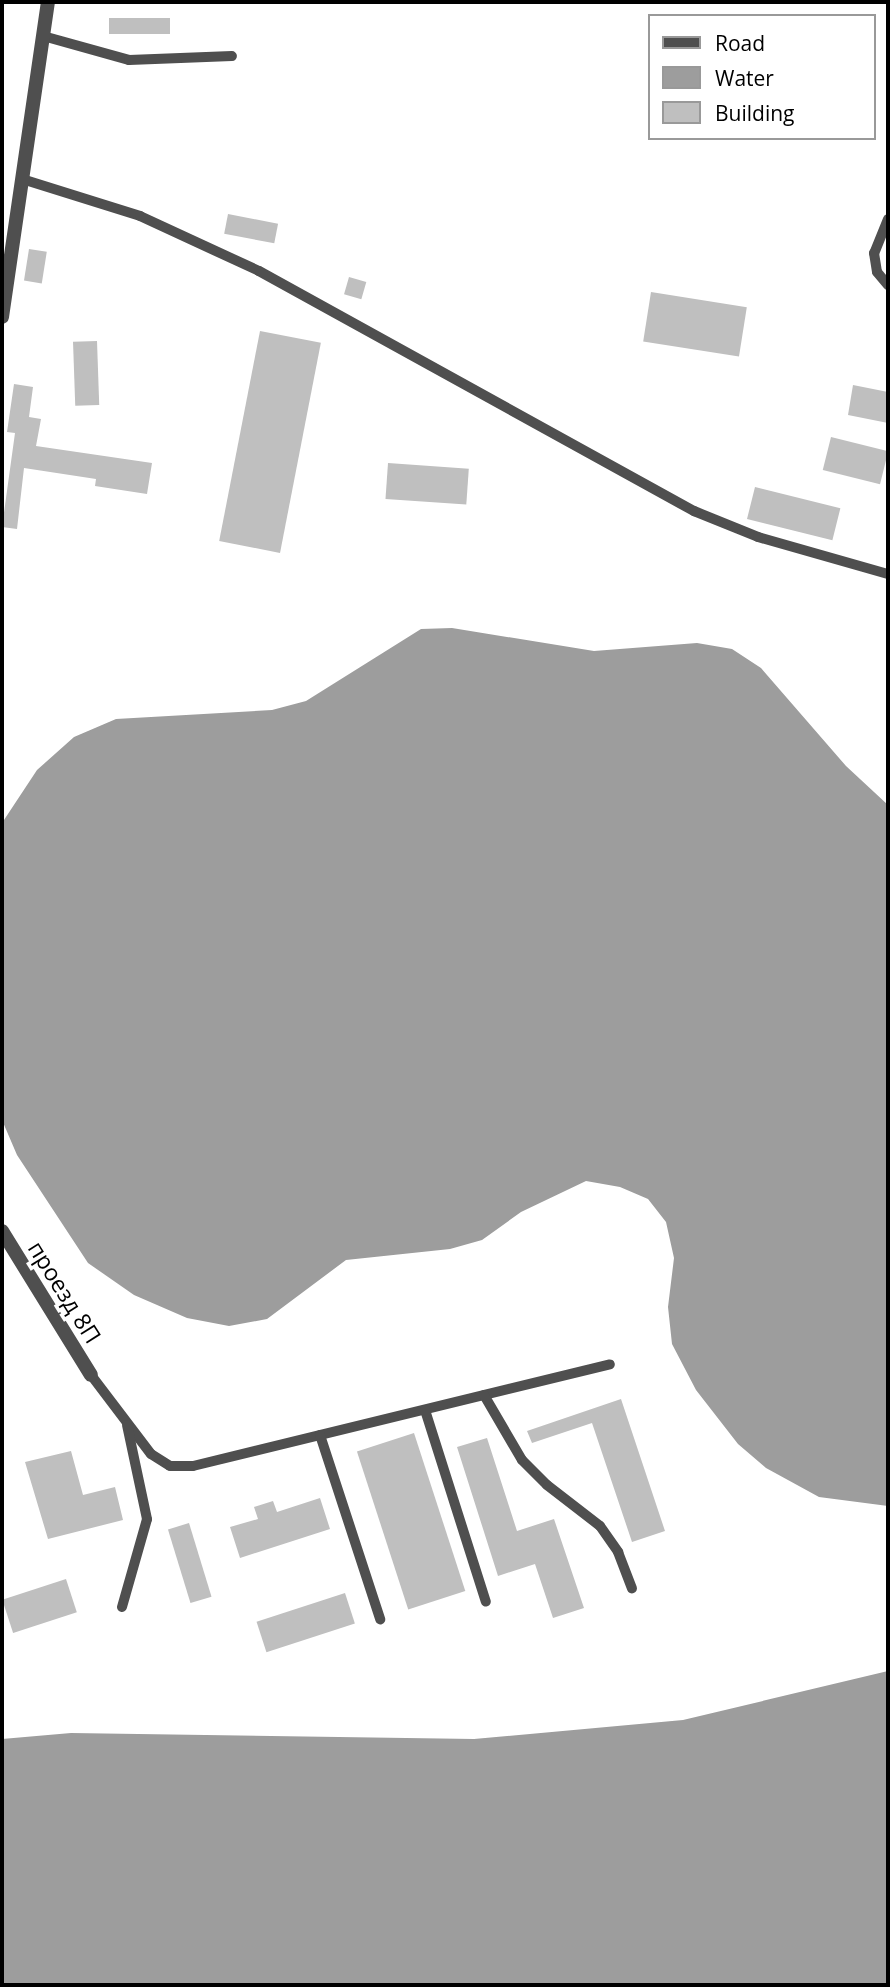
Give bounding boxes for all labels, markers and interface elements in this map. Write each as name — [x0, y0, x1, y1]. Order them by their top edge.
legend — [648, 14, 876, 140]
text: Road — [715, 29, 765, 57]
text: Water — [715, 64, 774, 92]
text: Building — [715, 99, 794, 127]
street label: проезд 8П — [23, 1236, 107, 1348]

